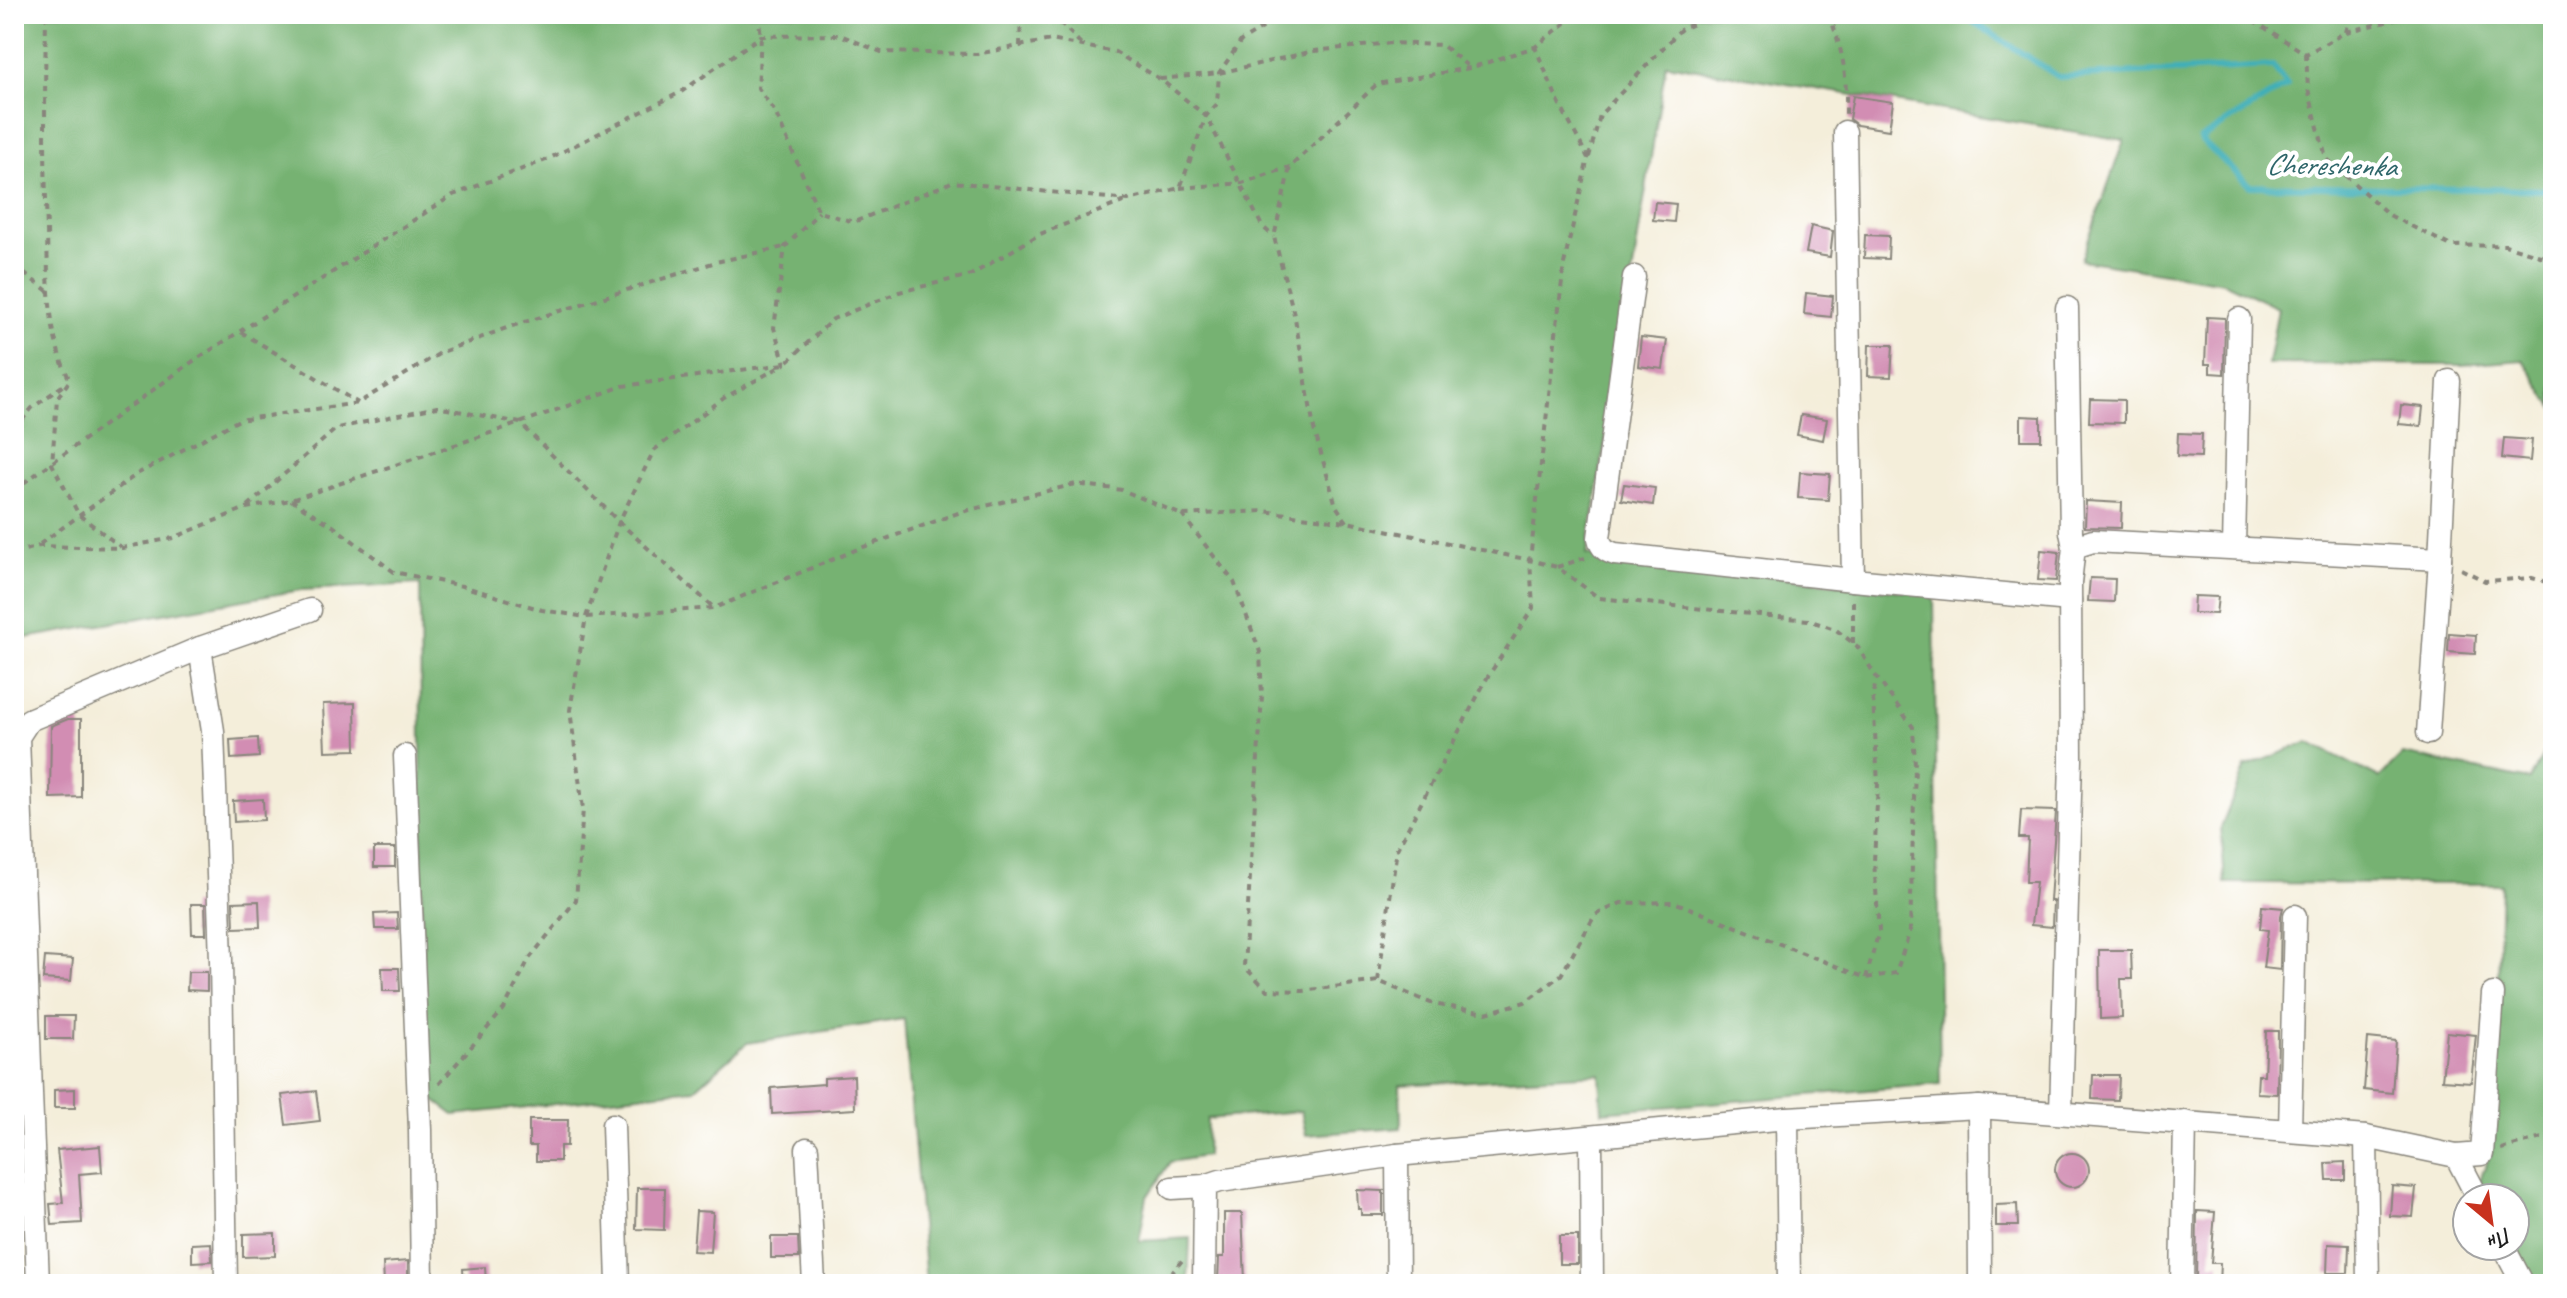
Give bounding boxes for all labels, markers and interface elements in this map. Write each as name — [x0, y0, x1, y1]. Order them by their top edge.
water label: Chereshenka — [2266, 145, 2399, 185]
north arrow — [2451, 1182, 2531, 1262]
text: Пн — [2482, 1221, 2517, 1257]

